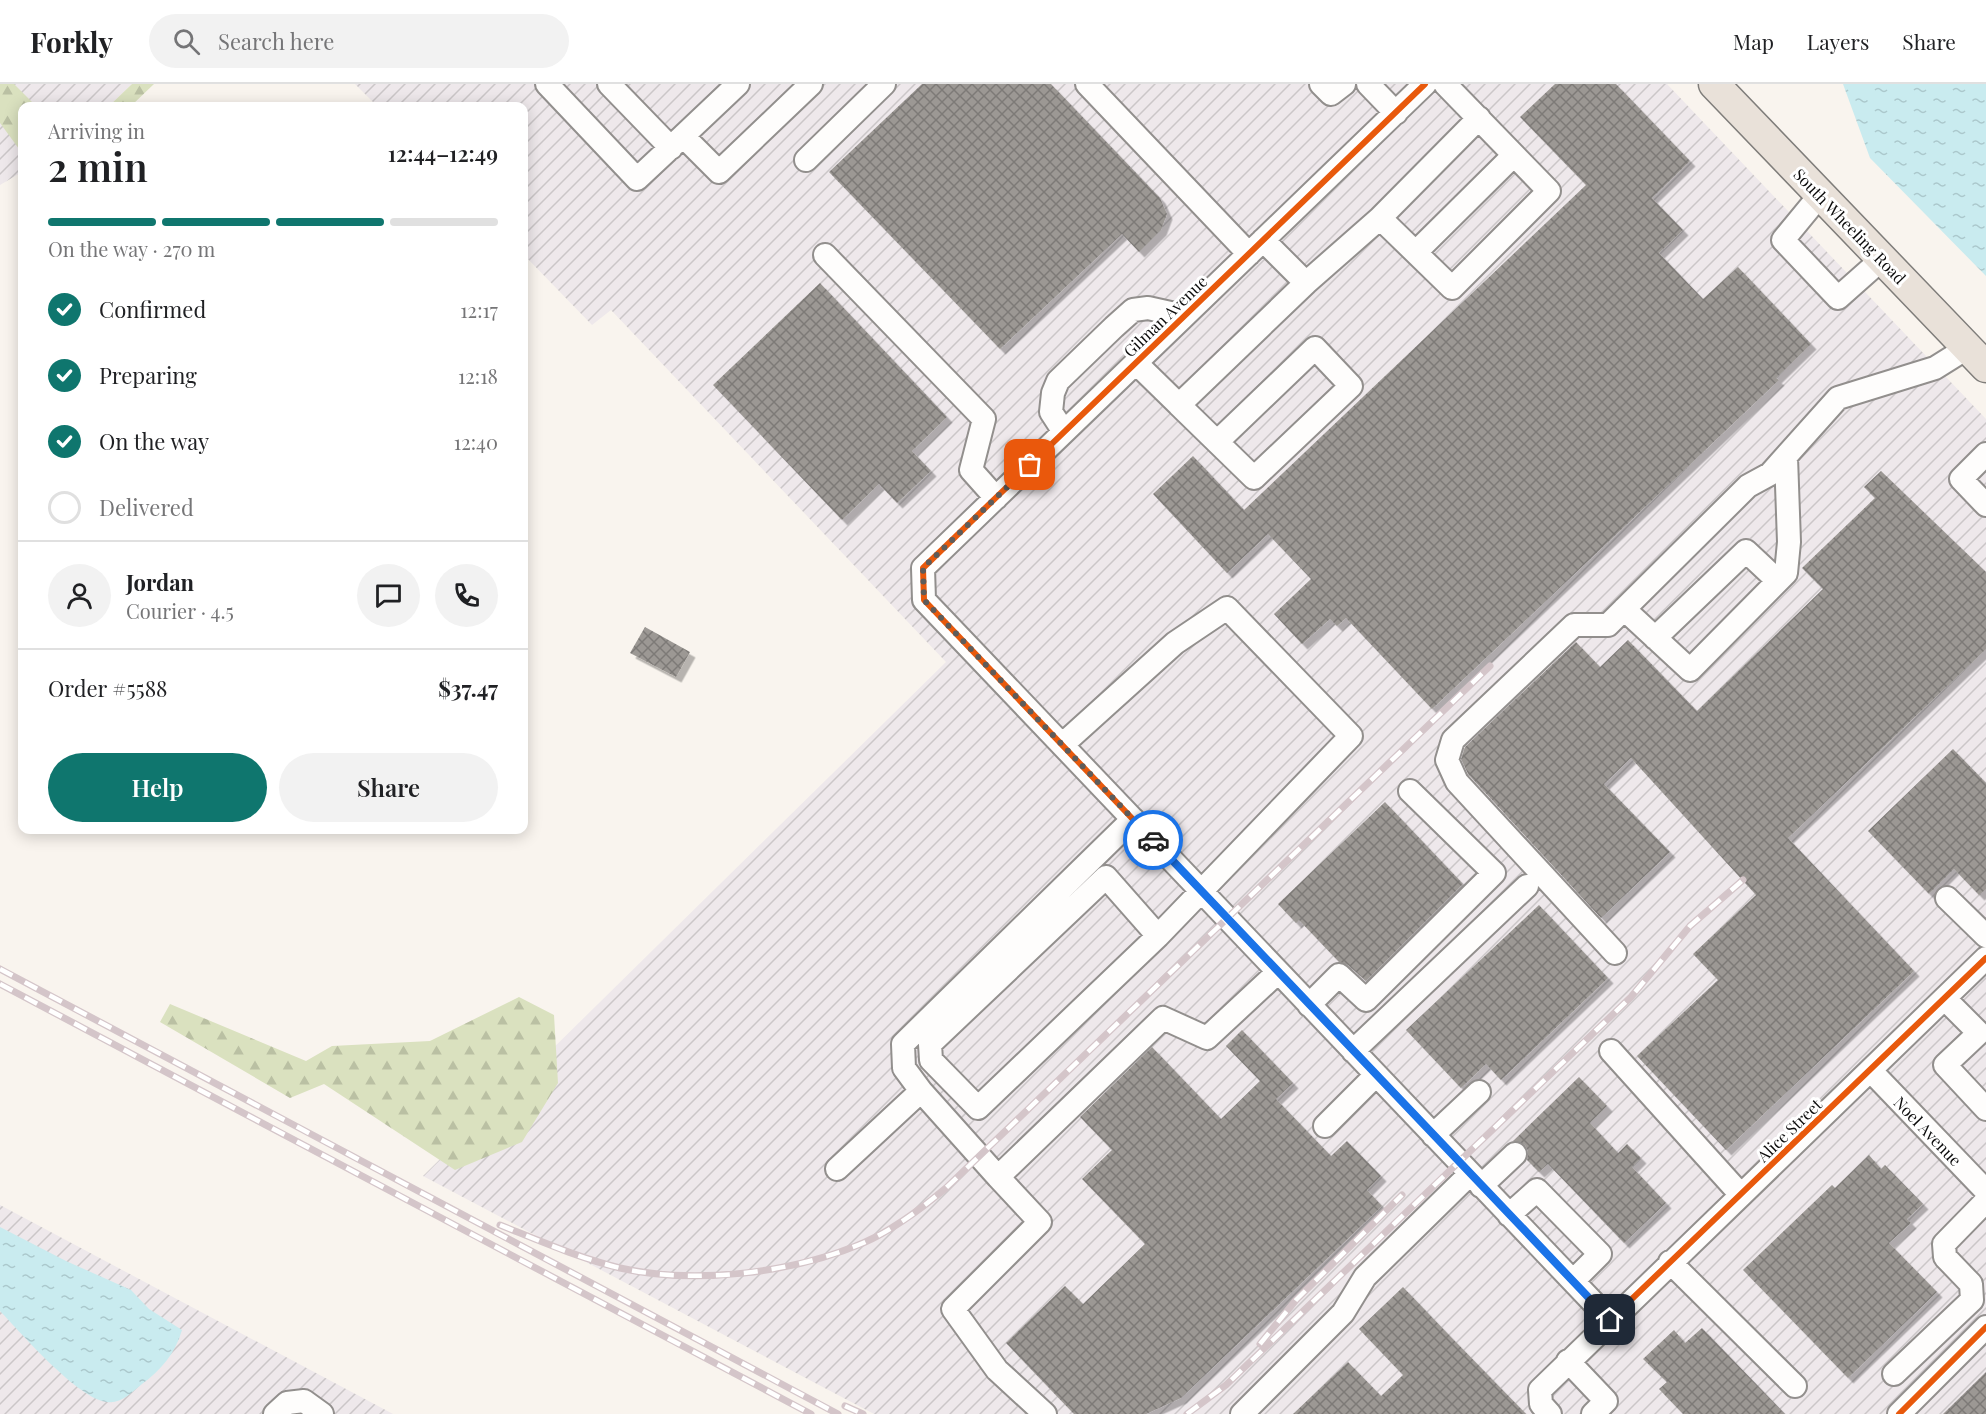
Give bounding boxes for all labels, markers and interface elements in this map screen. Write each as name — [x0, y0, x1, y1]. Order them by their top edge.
search box — [149, 14, 569, 68]
text: Forkly — [30, 23, 113, 60]
icon: search — [170, 25, 203, 58]
text: Search here — [218, 26, 334, 56]
text: Map — [1733, 27, 1774, 55]
text: Layers — [1807, 27, 1869, 55]
text: Share — [1902, 27, 1956, 55]
text: Arriving in — [48, 117, 145, 144]
text: 12:44–12:49 — [388, 138, 498, 168]
text: 2 min — [48, 140, 148, 192]
street label: South Wheeling Road — [1789, 164, 1911, 288]
text: On the way · 270 m — [48, 235, 215, 262]
street label: Gilman Avenue — [1119, 271, 1211, 361]
icon: check — [48, 293, 81, 326]
text: Confirmed — [99, 294, 206, 324]
text: 12:17 — [460, 296, 498, 323]
icon: check — [48, 359, 81, 392]
text: Preparing — [99, 360, 197, 390]
text: 12:18 — [458, 362, 498, 389]
icon: check — [48, 425, 81, 458]
text: On the way — [99, 426, 209, 456]
text: 12:40 — [454, 428, 498, 455]
pin — [1004, 439, 1055, 490]
icon: bag — [1013, 448, 1046, 481]
text: Delivered — [99, 492, 194, 522]
button: person — [48, 564, 111, 627]
button: chat — [357, 564, 420, 627]
button: phone — [435, 564, 498, 627]
text: Jordan — [126, 567, 194, 597]
text: Courier · 4.5 — [126, 597, 234, 624]
text: Order #5588 — [48, 673, 168, 703]
text: $37.47 — [438, 673, 498, 703]
button: Help — [48, 753, 267, 822]
button: Share — [279, 753, 498, 822]
courier — [1123, 810, 1183, 870]
icon: car — [1137, 824, 1170, 857]
street label: Noel Avenue — [1890, 1092, 1966, 1170]
street label: Alice Street — [1751, 1094, 1826, 1167]
pin — [1584, 1294, 1635, 1345]
icon: home — [1593, 1303, 1626, 1336]

